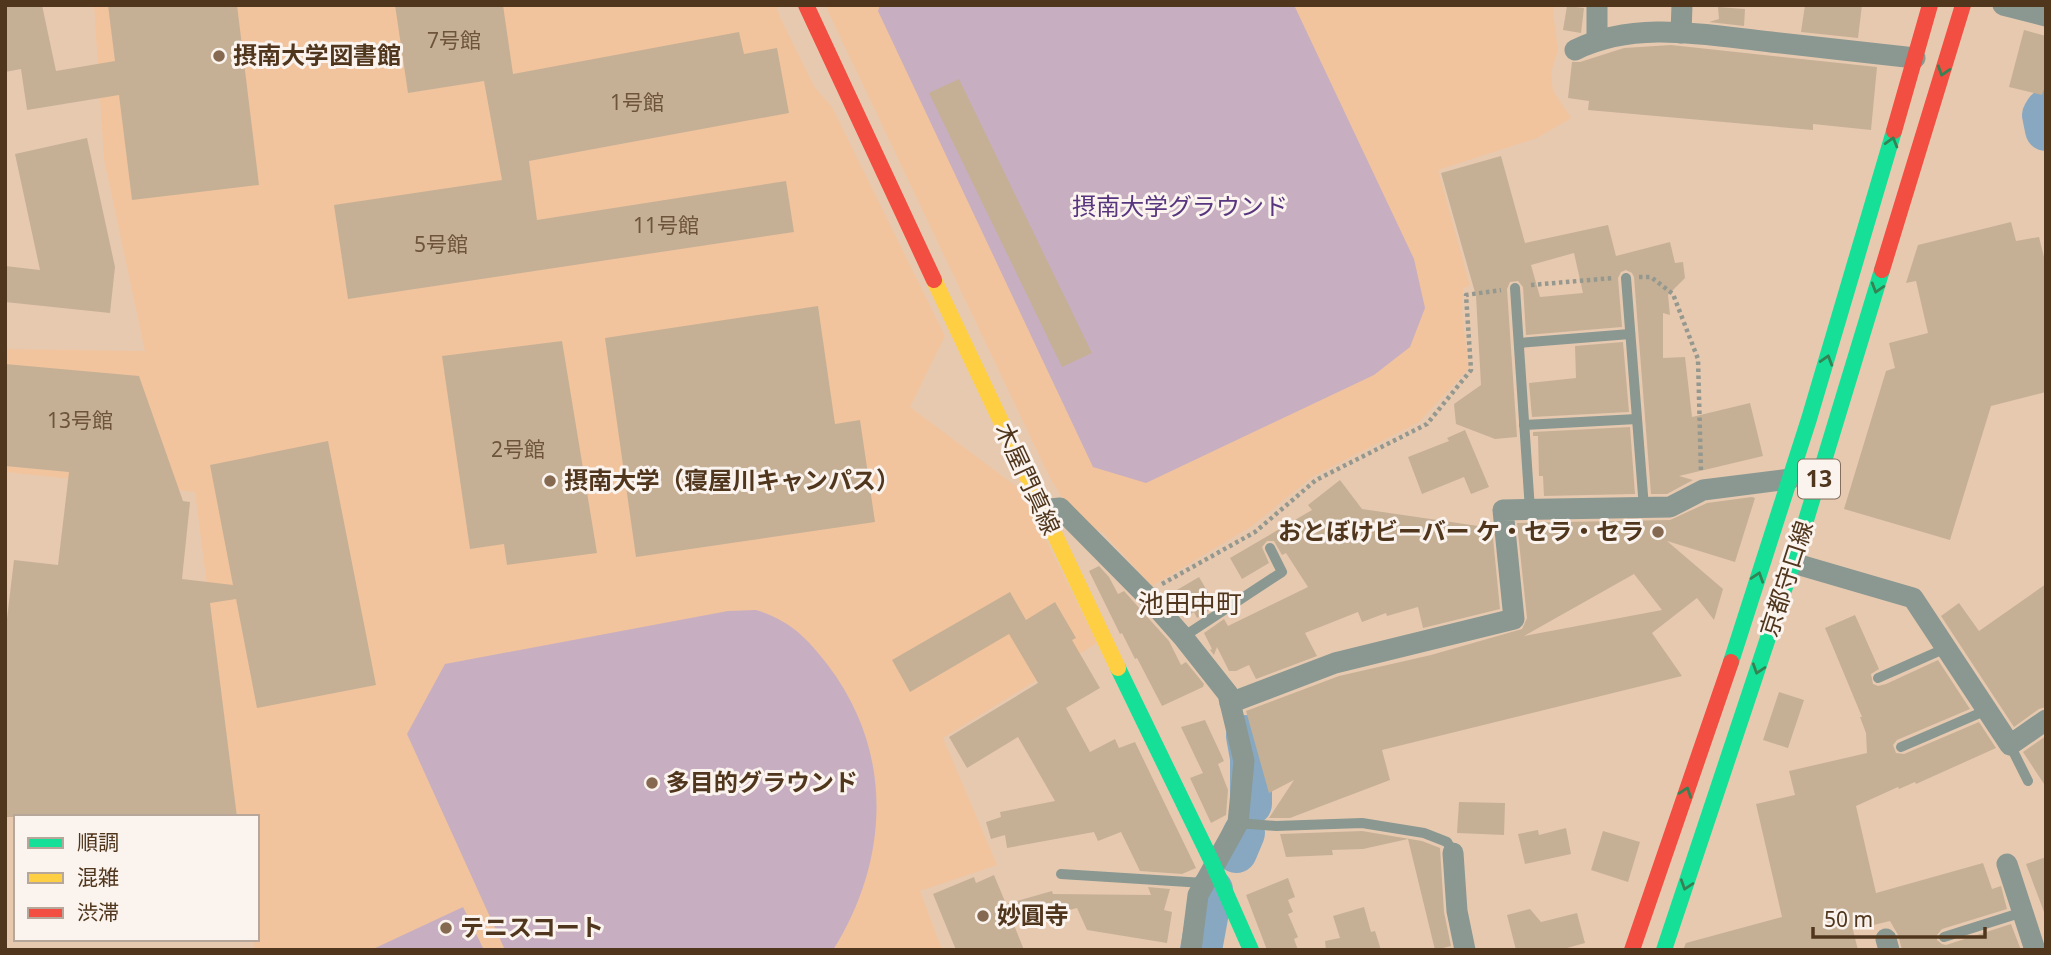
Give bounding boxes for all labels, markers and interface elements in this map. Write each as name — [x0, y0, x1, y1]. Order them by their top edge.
house number: 7号館 — [427, 26, 481, 54]
place label: 摂南大学図書館 — [233, 38, 401, 71]
marker: 摂南大学図書館 — [211, 48, 227, 64]
one-way arrow — [1937, 64, 1952, 76]
house number: 1号館 — [610, 88, 664, 116]
one-way arrow — [1884, 136, 1898, 148]
park label: 摂南大学グラウンド — [1072, 189, 1288, 222]
house number: 11号館 — [633, 211, 699, 239]
house number: 5号館 — [414, 230, 468, 258]
one-way arrow — [1871, 282, 1886, 294]
one-way arrow — [1818, 354, 1833, 366]
house number: 13号館 — [47, 406, 113, 434]
street label: 木屋門真線 — [988, 417, 1069, 540]
house number: 2号館 — [491, 435, 545, 463]
road number: 13 — [1798, 460, 1840, 499]
place label: 摂南大学（寝屋川キャンパス） — [564, 463, 900, 496]
marker: 摂南大学（寝屋川キャンパス） — [542, 473, 558, 489]
place label: おとぼけビーバー ケ・セラ・セラ — [1278, 514, 1644, 547]
street label: 京都守口線 — [1751, 516, 1820, 641]
marker: おとぼけビーバー ケ・セラ・セラ — [1650, 524, 1666, 540]
one-way arrow — [1750, 571, 1765, 583]
district label: 池田中町 — [1138, 585, 1242, 621]
one-way arrow — [1752, 662, 1766, 674]
place label: 多目的グラウンド — [666, 765, 858, 798]
marker: 多目的グラウンド — [644, 775, 660, 791]
one-way arrow — [1678, 787, 1692, 799]
legend — [14, 815, 259, 941]
text: 順調 — [77, 828, 119, 856]
text: 混雑 — [77, 863, 119, 891]
one-way arrow — [1680, 878, 1694, 890]
scale bar — [1813, 895, 1984, 939]
text: 渋滞 — [77, 898, 119, 926]
place label: 妙圓寺 — [997, 898, 1069, 931]
text: 50 m — [1824, 905, 1873, 933]
marker: 妙圓寺 — [975, 908, 991, 924]
place label: テニスコート — [460, 910, 604, 943]
marker: テニスコート — [438, 920, 454, 936]

